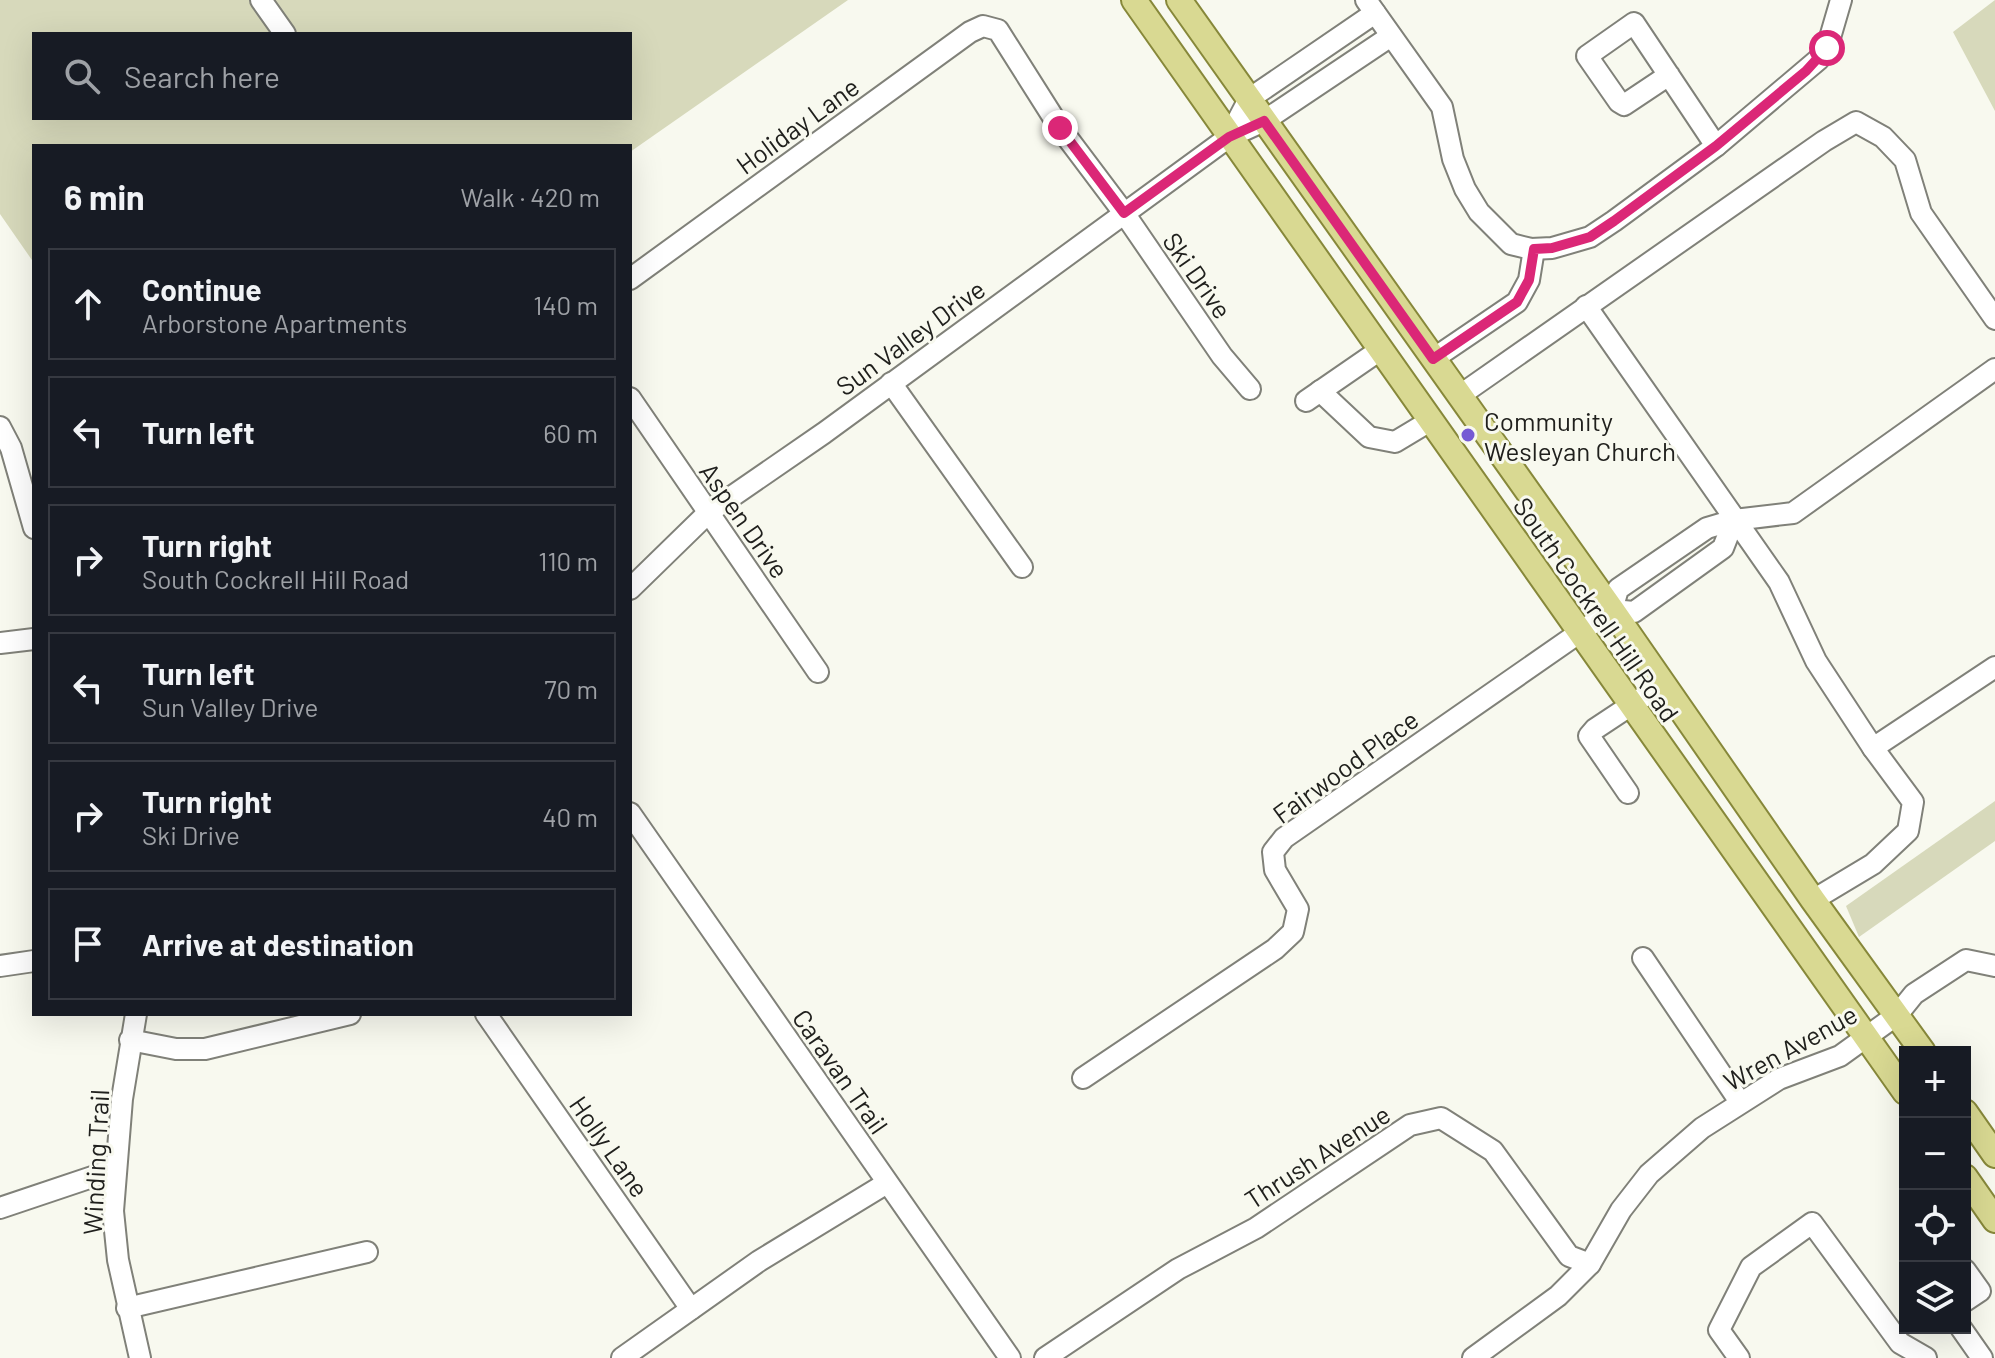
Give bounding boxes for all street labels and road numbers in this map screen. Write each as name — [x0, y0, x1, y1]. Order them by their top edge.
street label: Holiday Lane — [730, 70, 864, 180]
street label: Ski Drive — [1157, 226, 1239, 324]
street label: Sun Valley Drive — [830, 273, 990, 401]
street label: Aspen Drive — [694, 456, 796, 584]
street label: South Cockrell Hill Road — [1508, 491, 1686, 727]
street label: Fairwood Place — [1266, 703, 1424, 829]
street label: Wren Avenue — [1718, 998, 1862, 1096]
street label: Caravan Trail — [787, 1003, 895, 1139]
street label: Winding Trail — [76, 1088, 114, 1236]
street label: Holly Lane — [564, 1090, 656, 1202]
street label: Thrush Avenue — [1239, 1098, 1395, 1214]

